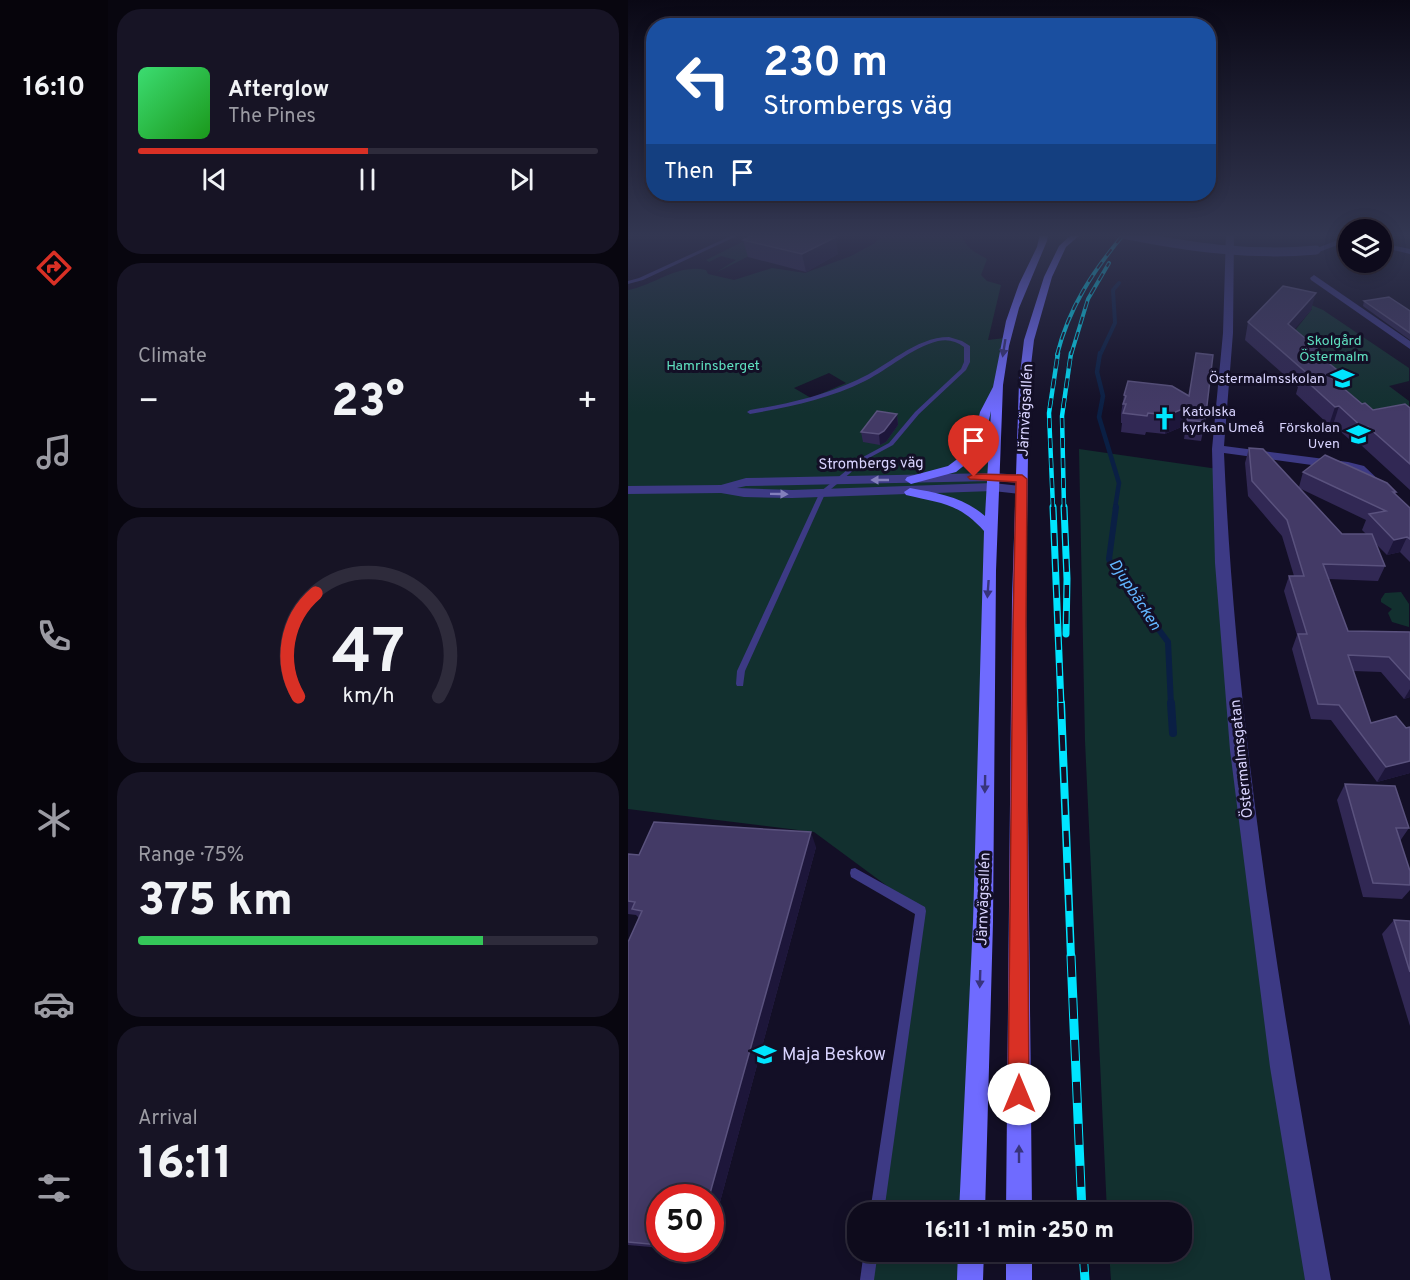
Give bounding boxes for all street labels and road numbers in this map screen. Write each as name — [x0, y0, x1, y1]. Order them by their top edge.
street label: Järnvägsallén — [1015, 363, 1038, 457]
street label: Strombergs väg — [818, 454, 924, 475]
street label: Östermalmsgatan — [1226, 698, 1258, 819]
street label: Järnvägsallén — [973, 852, 996, 946]

